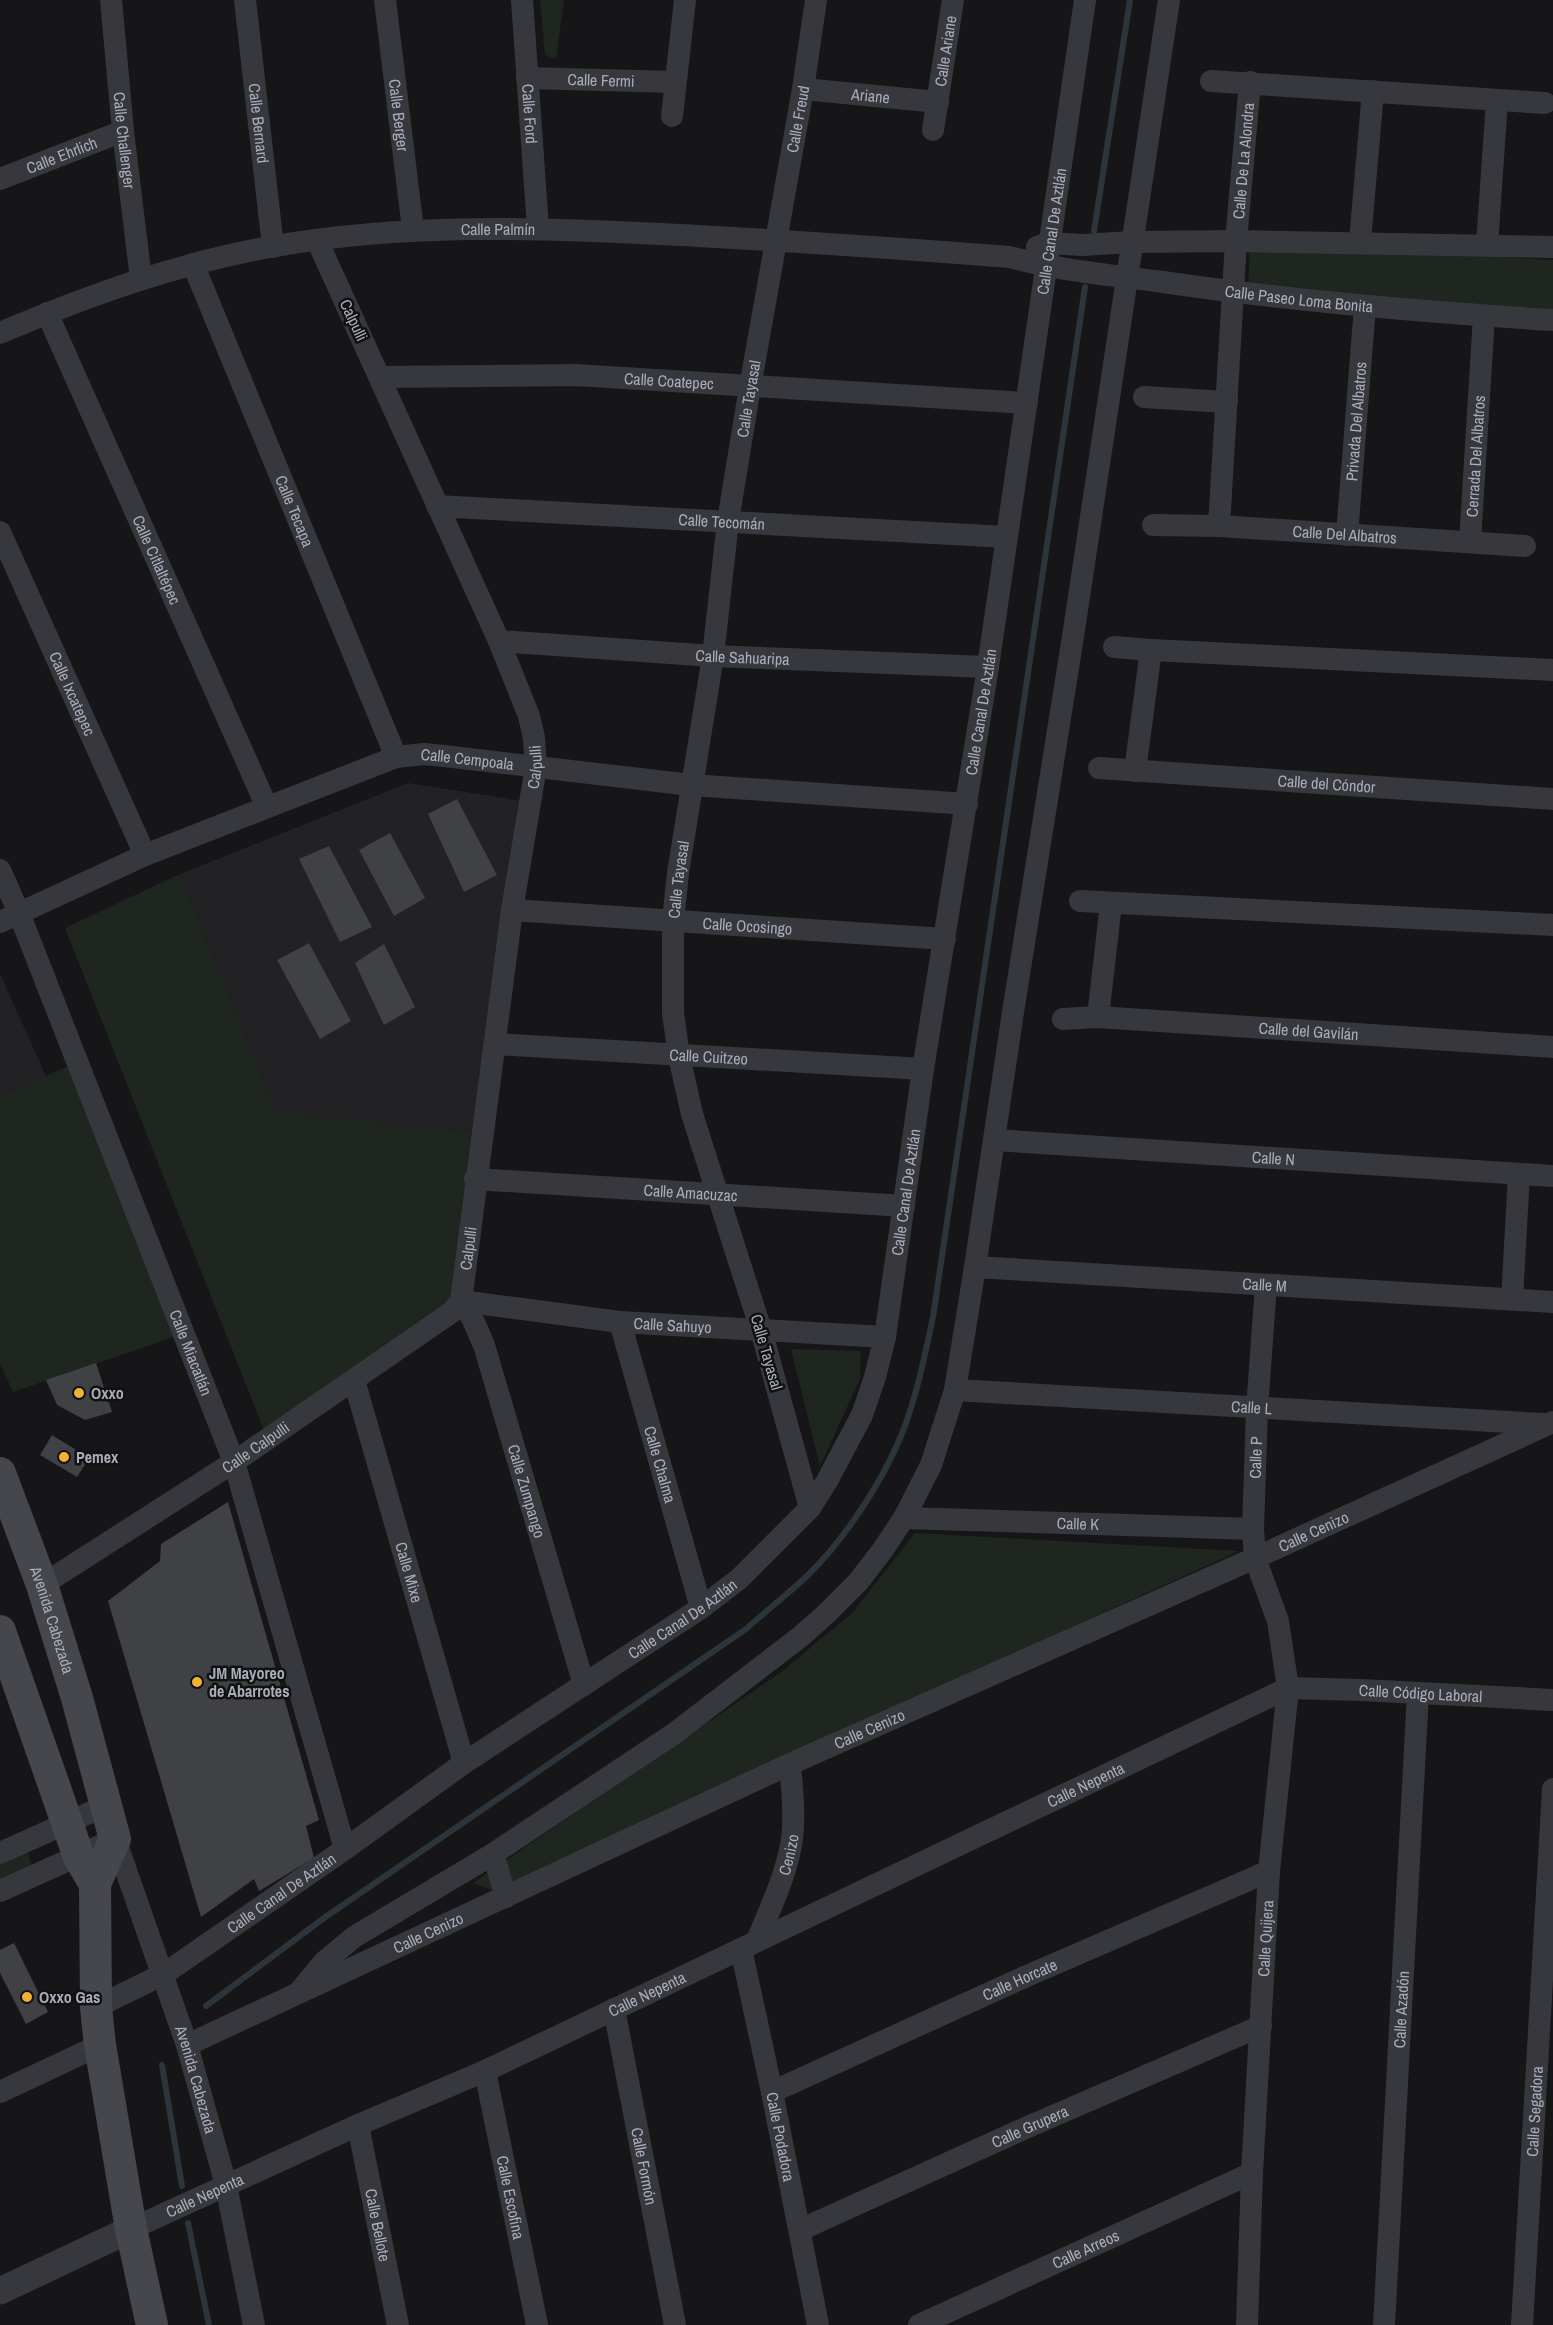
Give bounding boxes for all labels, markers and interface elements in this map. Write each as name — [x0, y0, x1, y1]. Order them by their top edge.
street label: Calle Ariane — [929, 14, 961, 88]
street label: Calle Fermi — [567, 68, 635, 92]
street label: Calle Berger — [384, 78, 414, 153]
street label: Calle Bernard — [244, 82, 274, 164]
street label: Calle Ford — [517, 83, 543, 144]
street label: Ariane — [849, 83, 891, 108]
street label: Calle Freud — [781, 84, 814, 154]
street label: Calle Challenger — [108, 91, 141, 191]
street label: Calle De La Alondra — [1227, 101, 1259, 220]
street label: Calle Ehrlich — [23, 131, 100, 179]
street label: Calle Canal De Aztlán — [1031, 166, 1071, 296]
street label: Calle Palmín — [461, 218, 535, 240]
street label: Calle Paseo Loma Bonita — [1224, 280, 1375, 318]
street label: Calpulli — [335, 296, 373, 344]
street label: Calle Tayasal — [731, 358, 766, 439]
street label: Privada Del Albatros — [1340, 361, 1372, 482]
street label: Calle Coatepec — [623, 367, 715, 395]
street label: Cerrada Del Albatros — [1461, 395, 1490, 518]
street label: Calle Tecapa — [270, 472, 320, 551]
street label: Calle Tecomán — [678, 508, 765, 535]
street label: Calle Citlaltépec — [127, 511, 187, 608]
street label: Calle Del Albatros — [1292, 520, 1398, 549]
street label: Calle Sahuaripa — [695, 644, 791, 670]
street label: Calle Canal De Aztlán — [960, 647, 1002, 777]
street label: Calle Ixcatepec — [44, 648, 101, 739]
street label: Calle Cempoala — [420, 743, 516, 775]
street label: Calpulli — [521, 745, 547, 791]
street label: Calle del Cóndor — [1277, 769, 1377, 798]
street label: Calle Tayasal — [662, 839, 694, 919]
street label: Calle Ocosingo — [702, 912, 793, 940]
street label: Calle del Gavilán — [1258, 1017, 1359, 1045]
street label: Calle Cuitzeo — [669, 1043, 749, 1070]
street label: Calle Canal De Aztlán — [886, 1127, 925, 1257]
street label: Calle N — [1251, 1146, 1296, 1170]
street label: Calle Amacuzac — [643, 1179, 739, 1207]
street label: Calpulli — [454, 1225, 482, 1271]
street label: Calle M — [1242, 1272, 1287, 1297]
street label: Calle Miacatlán — [164, 1306, 218, 1399]
street label: Calle Tayasal — [746, 1311, 788, 1393]
street label: Calle Sahuyo — [633, 1312, 712, 1338]
place label: Oxxo — [91, 1382, 124, 1404]
marker: Oxxo — [72, 1386, 86, 1400]
street label: Calle L — [1230, 1395, 1273, 1419]
street label: Calle Calpulli — [217, 1416, 294, 1478]
street label: Calle Chalma — [639, 1423, 682, 1506]
street label: Calle P — [1244, 1436, 1267, 1479]
street label: Calle Zumpango — [503, 1442, 551, 1540]
place label: Pemex — [76, 1446, 119, 1468]
marker: Pemex — [57, 1450, 71, 1464]
street label: Calle Cenizo — [1275, 1506, 1352, 1557]
street label: Calle K — [1056, 1512, 1100, 1535]
street label: Calle Mixe — [390, 1539, 428, 1605]
street label: Avenida Cabezada — [25, 1562, 80, 1677]
street label: Calle Canal De Aztlán — [623, 1574, 741, 1664]
place label: JM Mayoreo de Abarrotes — [209, 1662, 289, 1702]
marker: JM Mayoreo de Abarrotes — [190, 1675, 204, 1689]
street label: Calle Código Laboral — [1358, 1679, 1483, 1707]
street label: Calle Cenizo — [830, 1704, 908, 1754]
street label: Calle Nepenta — [1043, 1756, 1128, 1812]
street label: Cenizo — [773, 1833, 803, 1878]
street label: Calle Canal De Aztlán — [222, 1848, 340, 1938]
street label: Calle Quijera — [1252, 1899, 1278, 1977]
street label: Calle Cenizo — [389, 1907, 467, 1958]
street label: Calle Horcate — [979, 1953, 1060, 2006]
street label: Calle Nepenta — [605, 1966, 690, 2022]
street label: Calle Azadón — [1388, 1970, 1414, 2049]
place label: Oxxo Gas — [39, 1986, 100, 2008]
marker: Oxxo Gas — [20, 1990, 34, 2004]
street label: Avenida Cabezada — [170, 2021, 222, 2137]
street label: Calle Segadora — [1521, 2065, 1548, 2157]
street label: Calle Podadora — [761, 2090, 801, 2184]
street label: Calle Grupera — [988, 2100, 1072, 2153]
street label: Calle Formón — [626, 2126, 663, 2207]
street label: Calle Escofina — [492, 2154, 530, 2242]
street label: Calle Nepenta — [162, 2168, 248, 2223]
street label: Calle Bellote — [360, 2187, 396, 2263]
street label: Calle Arreos — [1048, 2224, 1123, 2274]

